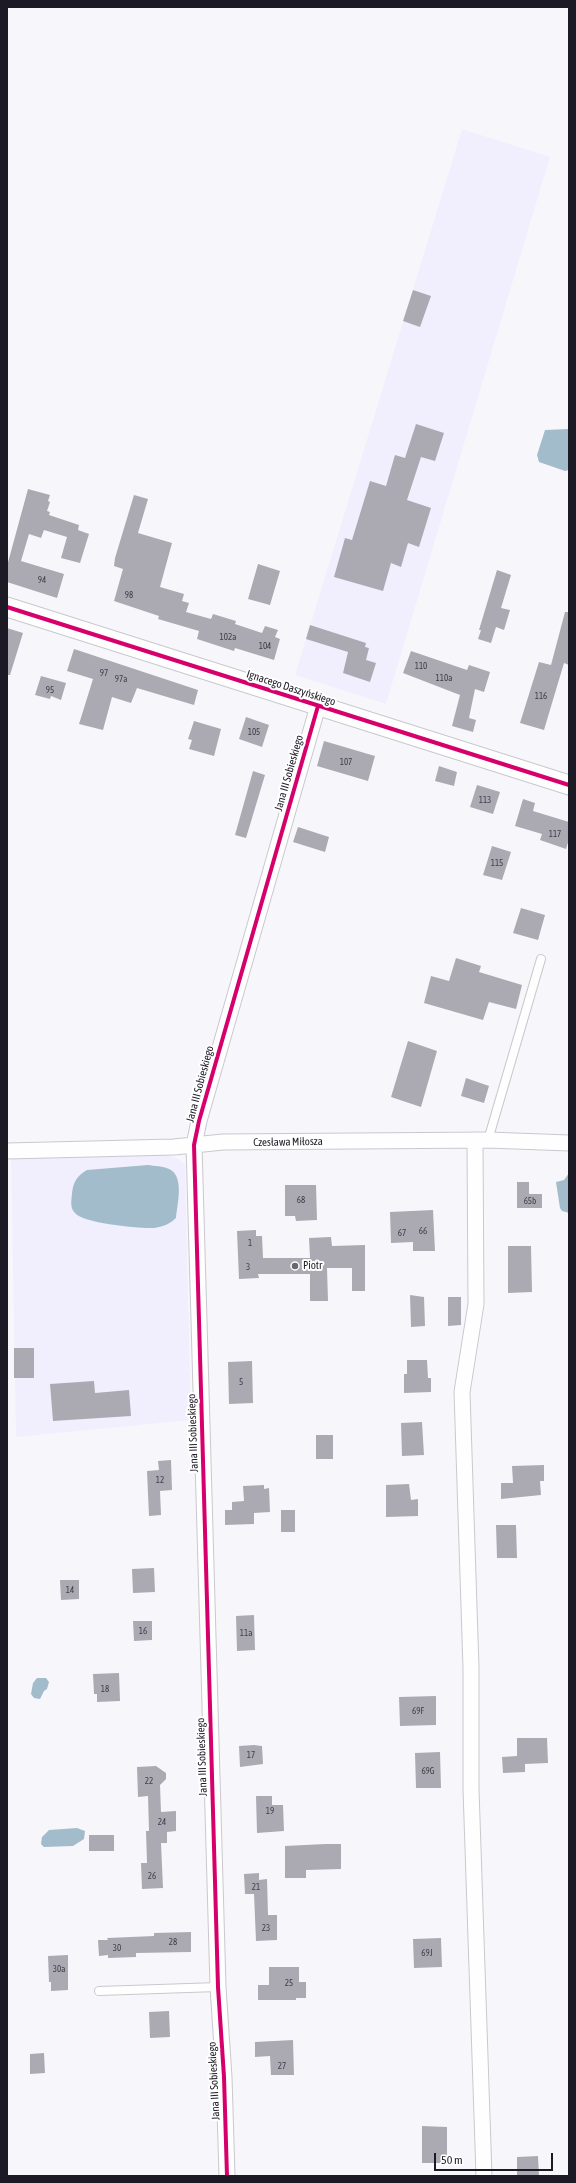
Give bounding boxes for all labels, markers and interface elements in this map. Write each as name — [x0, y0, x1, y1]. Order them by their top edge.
house number: 94 — [38, 575, 46, 585]
house number: 98 — [125, 590, 133, 600]
house number: 102a — [220, 632, 236, 642]
house number: 104 — [259, 641, 271, 651]
house number: 110 — [415, 661, 427, 671]
street label: Ignacego Daszyńskiego — [245, 667, 337, 709]
house number: 97 — [100, 668, 108, 678]
house number: 110a — [436, 673, 452, 683]
house number: 97a — [115, 674, 127, 684]
house number: 95 — [46, 685, 54, 695]
house number: 116 — [535, 691, 547, 701]
house number: 105 — [248, 727, 260, 737]
street label: Jana III Sobieskiego — [272, 733, 306, 813]
house number: 107 — [340, 757, 352, 767]
house number: 113 — [479, 795, 491, 805]
house number: 117 — [549, 829, 561, 839]
house number: 115 — [491, 858, 503, 868]
street label: Jana III Sobieskiego — [183, 1044, 217, 1124]
street label: Czesława Miłosza — [253, 1135, 323, 1149]
house number: 68 — [297, 1195, 305, 1205]
house number: 65b — [524, 1196, 536, 1206]
house number: 66 — [419, 1226, 427, 1236]
house number: 67 — [398, 1228, 406, 1238]
house number: 1 — [248, 1238, 252, 1248]
place label: Piotr — [303, 1259, 322, 1273]
marker: Piotr — [290, 1261, 300, 1271]
house number: 3 — [246, 1262, 250, 1272]
house number: 5 — [239, 1377, 243, 1387]
street label: Jana III Sobieskiego — [185, 1393, 201, 1473]
house number: 12 — [156, 1475, 164, 1485]
house number: 14 — [66, 1585, 74, 1595]
house number: 16 — [139, 1626, 147, 1636]
house number: 11a — [240, 1628, 252, 1638]
house number: 18 — [101, 1684, 109, 1694]
house number: 69F — [412, 1706, 424, 1716]
street label: Jana III Sobieskiego — [194, 1717, 210, 1797]
house number: 17 — [247, 1750, 255, 1760]
house number: 69G — [421, 1766, 435, 1776]
house number: 22 — [145, 1776, 153, 1786]
house number: 19 — [266, 1806, 274, 1816]
house number: 24 — [158, 1817, 166, 1827]
house number: 26 — [148, 1871, 156, 1881]
house number: 21 — [252, 1882, 260, 1892]
house number: 23 — [262, 1923, 270, 1933]
house number: 28 — [169, 1937, 177, 1947]
house number: 30 — [113, 1943, 121, 1953]
house number: 69J — [421, 1948, 433, 1958]
house number: 30a — [53, 1964, 65, 1974]
house number: 25 — [285, 1978, 293, 1988]
street label: Jana III Sobieskiego — [205, 2041, 223, 2121]
house number: 27 — [278, 2061, 286, 2071]
scale bar — [436, 2145, 555, 2171]
text: 50 m — [441, 2153, 463, 2167]

